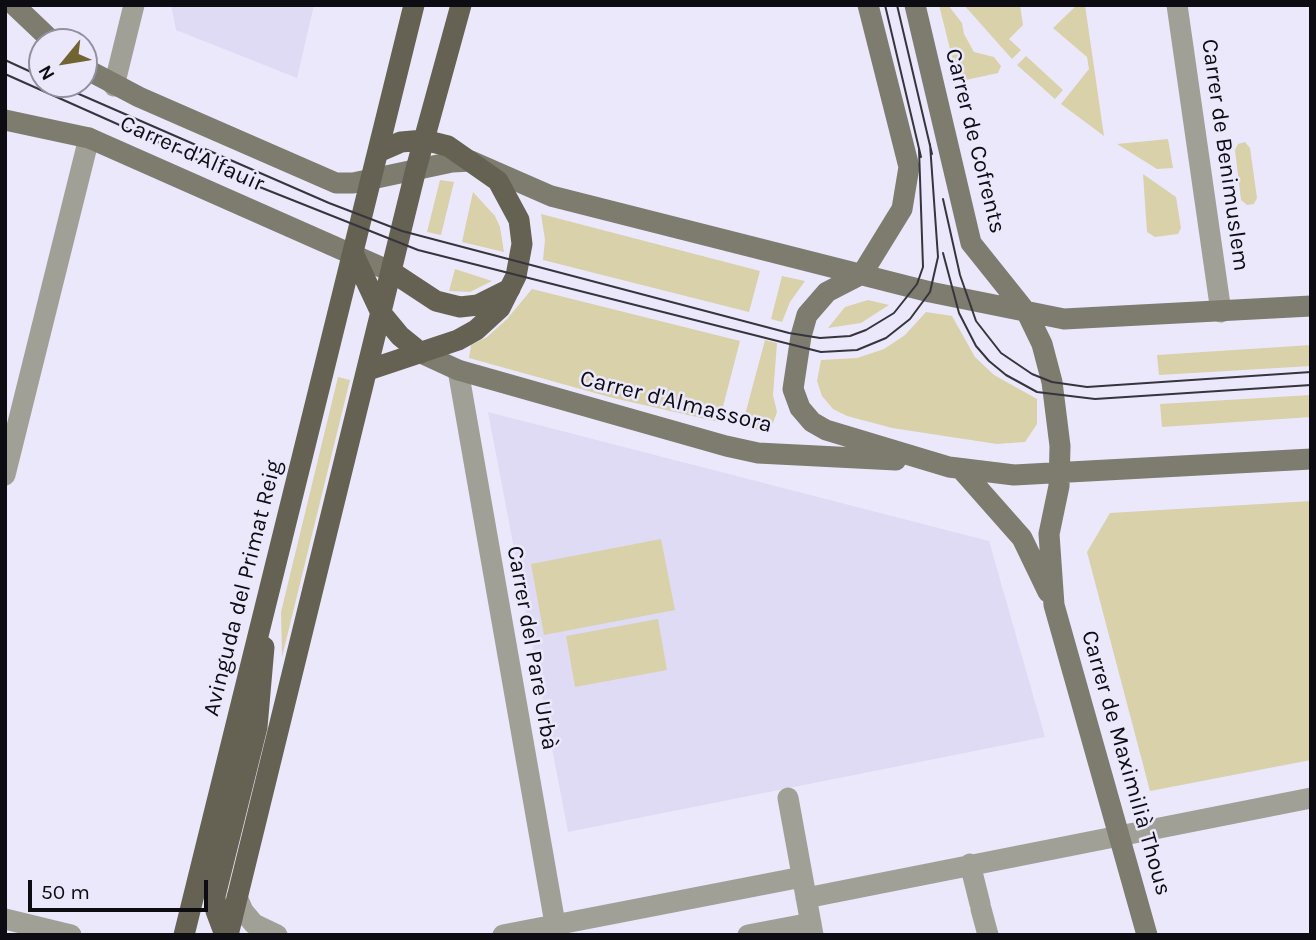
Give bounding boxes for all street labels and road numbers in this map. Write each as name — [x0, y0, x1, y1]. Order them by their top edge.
street label: Carrer de Benimuslem — [1195, 37, 1255, 273]
street label: Carrer de Cofrents — [939, 46, 1011, 236]
street label: Carrer d'Alfauir — [116, 110, 268, 198]
street label: Carrer d'Almassora — [577, 365, 775, 439]
street label: Avinguda del Primat Reig — [198, 457, 288, 719]
street label: Carrer del Pare Urbà — [500, 544, 564, 752]
street label: Carrer de Maximilià Thous — [1075, 627, 1177, 899]

